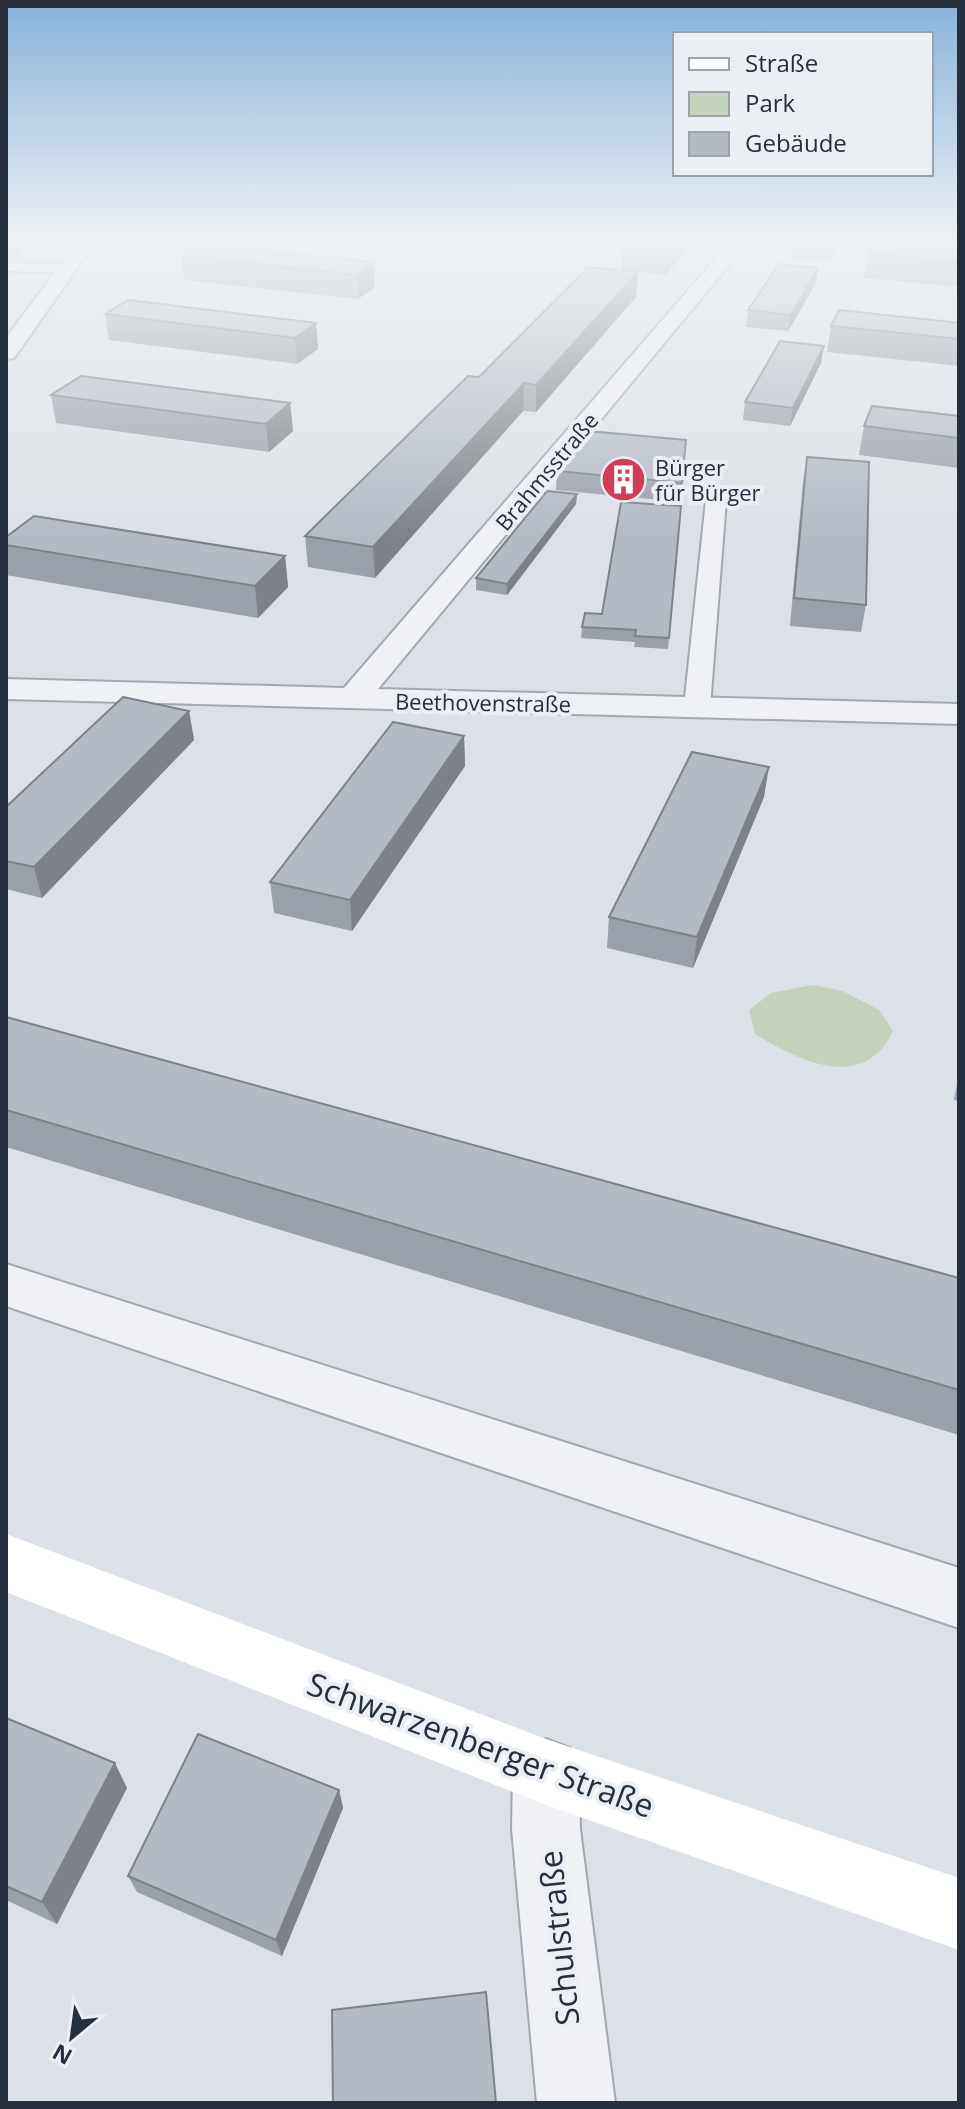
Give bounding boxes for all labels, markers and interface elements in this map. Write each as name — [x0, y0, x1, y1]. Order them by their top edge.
legend — [673, 32, 933, 176]
text: Straße — [745, 46, 818, 79]
text: Park — [745, 86, 796, 119]
text: Gebäude — [745, 126, 847, 159]
street label: Brahmsstraße — [488, 406, 604, 536]
place label: Bürger für Bürger — [655, 452, 761, 507]
building icon: Bürger für Bürger — [600, 456, 648, 504]
street label: Beethovenstraße — [395, 685, 571, 719]
street label: Schwarzenberger Straße — [302, 1661, 660, 1827]
street label: Schulstraße — [527, 1848, 589, 2028]
north arrow — [32, 1997, 112, 2077]
text: N — [47, 2038, 77, 2073]

